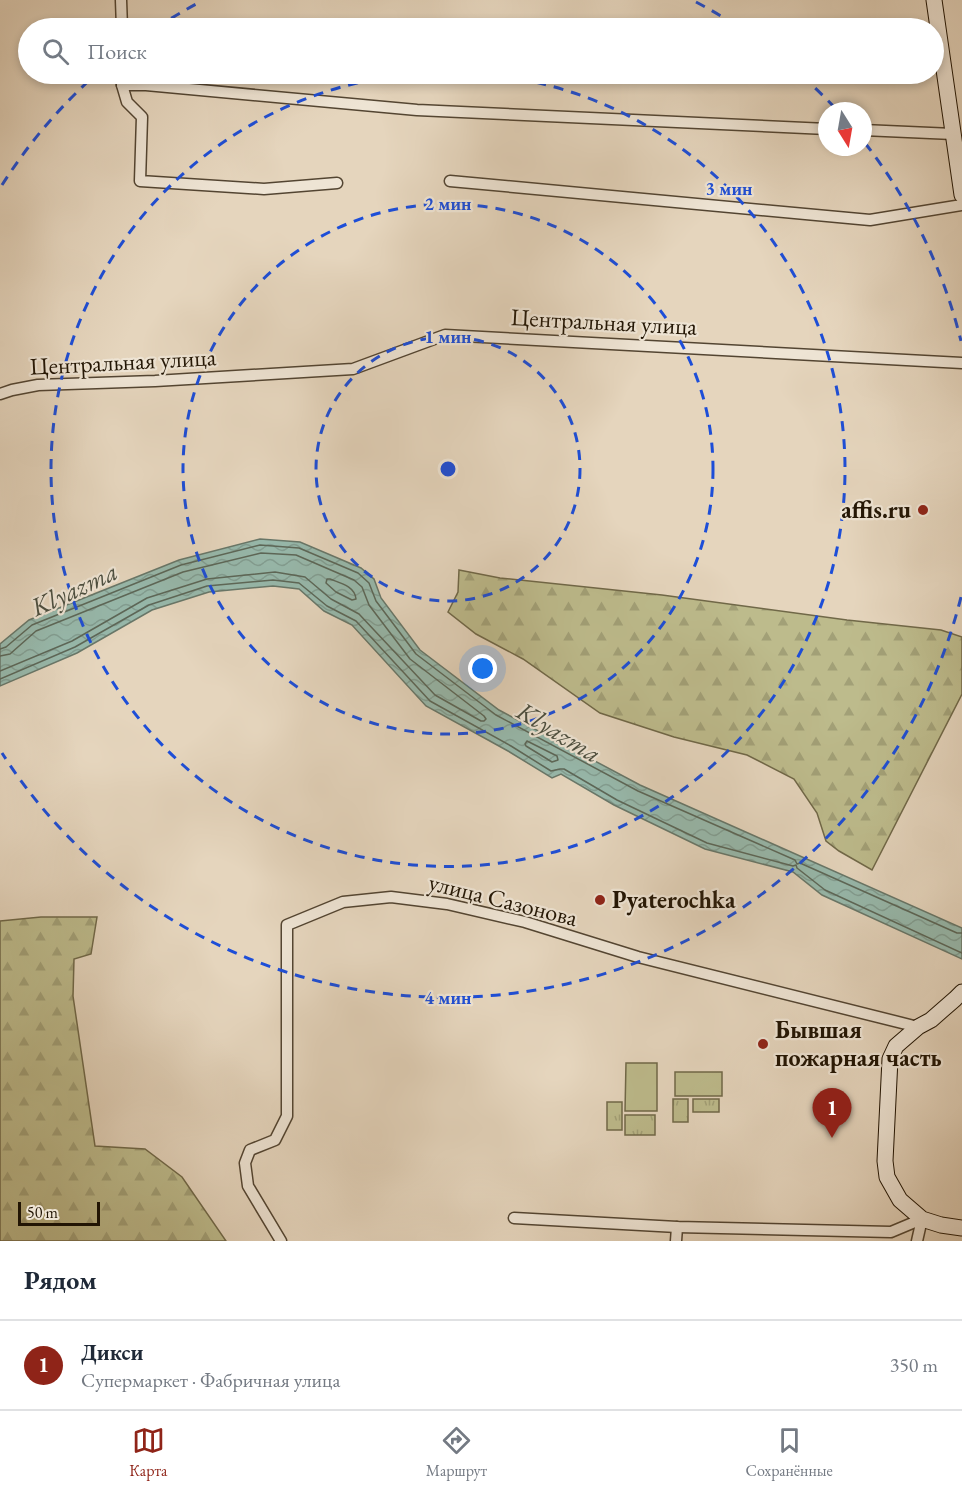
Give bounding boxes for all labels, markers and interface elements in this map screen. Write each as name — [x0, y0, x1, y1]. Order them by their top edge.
search box — [18, 18, 944, 84]
icon: search — [39, 35, 72, 68]
text: Поиск — [87, 37, 147, 66]
north arrow — [818, 102, 872, 156]
text: 3 мин — [706, 177, 753, 200]
text: 2 мин — [425, 192, 472, 215]
street label: Центральная улица — [510, 301, 698, 342]
text: 1 мин — [425, 325, 472, 348]
street label: Центральная улица — [29, 341, 217, 382]
centre of rings — [438, 459, 458, 479]
place label: affis.ru — [841, 494, 912, 525]
marker: affis.ru — [916, 503, 930, 517]
water label: Klyazma — [24, 554, 123, 624]
your location — [468, 654, 497, 683]
water label: Klyazma — [510, 693, 607, 770]
street label: улица Сазонова — [425, 866, 581, 933]
place label: Pyaterochka — [612, 884, 736, 916]
marker: Pyaterochka — [593, 893, 607, 907]
text: 4 мин — [425, 986, 472, 1009]
place label: Бывшая пожарная часть — [775, 1014, 942, 1073]
marker: Бывшая пожарная часть — [756, 1037, 770, 1051]
pin: 1 — [812, 1088, 852, 1138]
scale bar — [18, 1199, 100, 1226]
text: 50 m — [27, 1202, 58, 1223]
text: Рядом — [24, 1263, 97, 1297]
text: Дикси — [81, 1338, 143, 1367]
text: 1 — [38, 1352, 49, 1378]
text: 350 m — [890, 1352, 938, 1378]
text: Супермаркет · Фабричная улица — [81, 1367, 340, 1393]
tab: Карта — [129, 1424, 167, 1481]
tab: Маршрут — [426, 1424, 487, 1481]
tab: Сохранённые — [746, 1424, 833, 1481]

